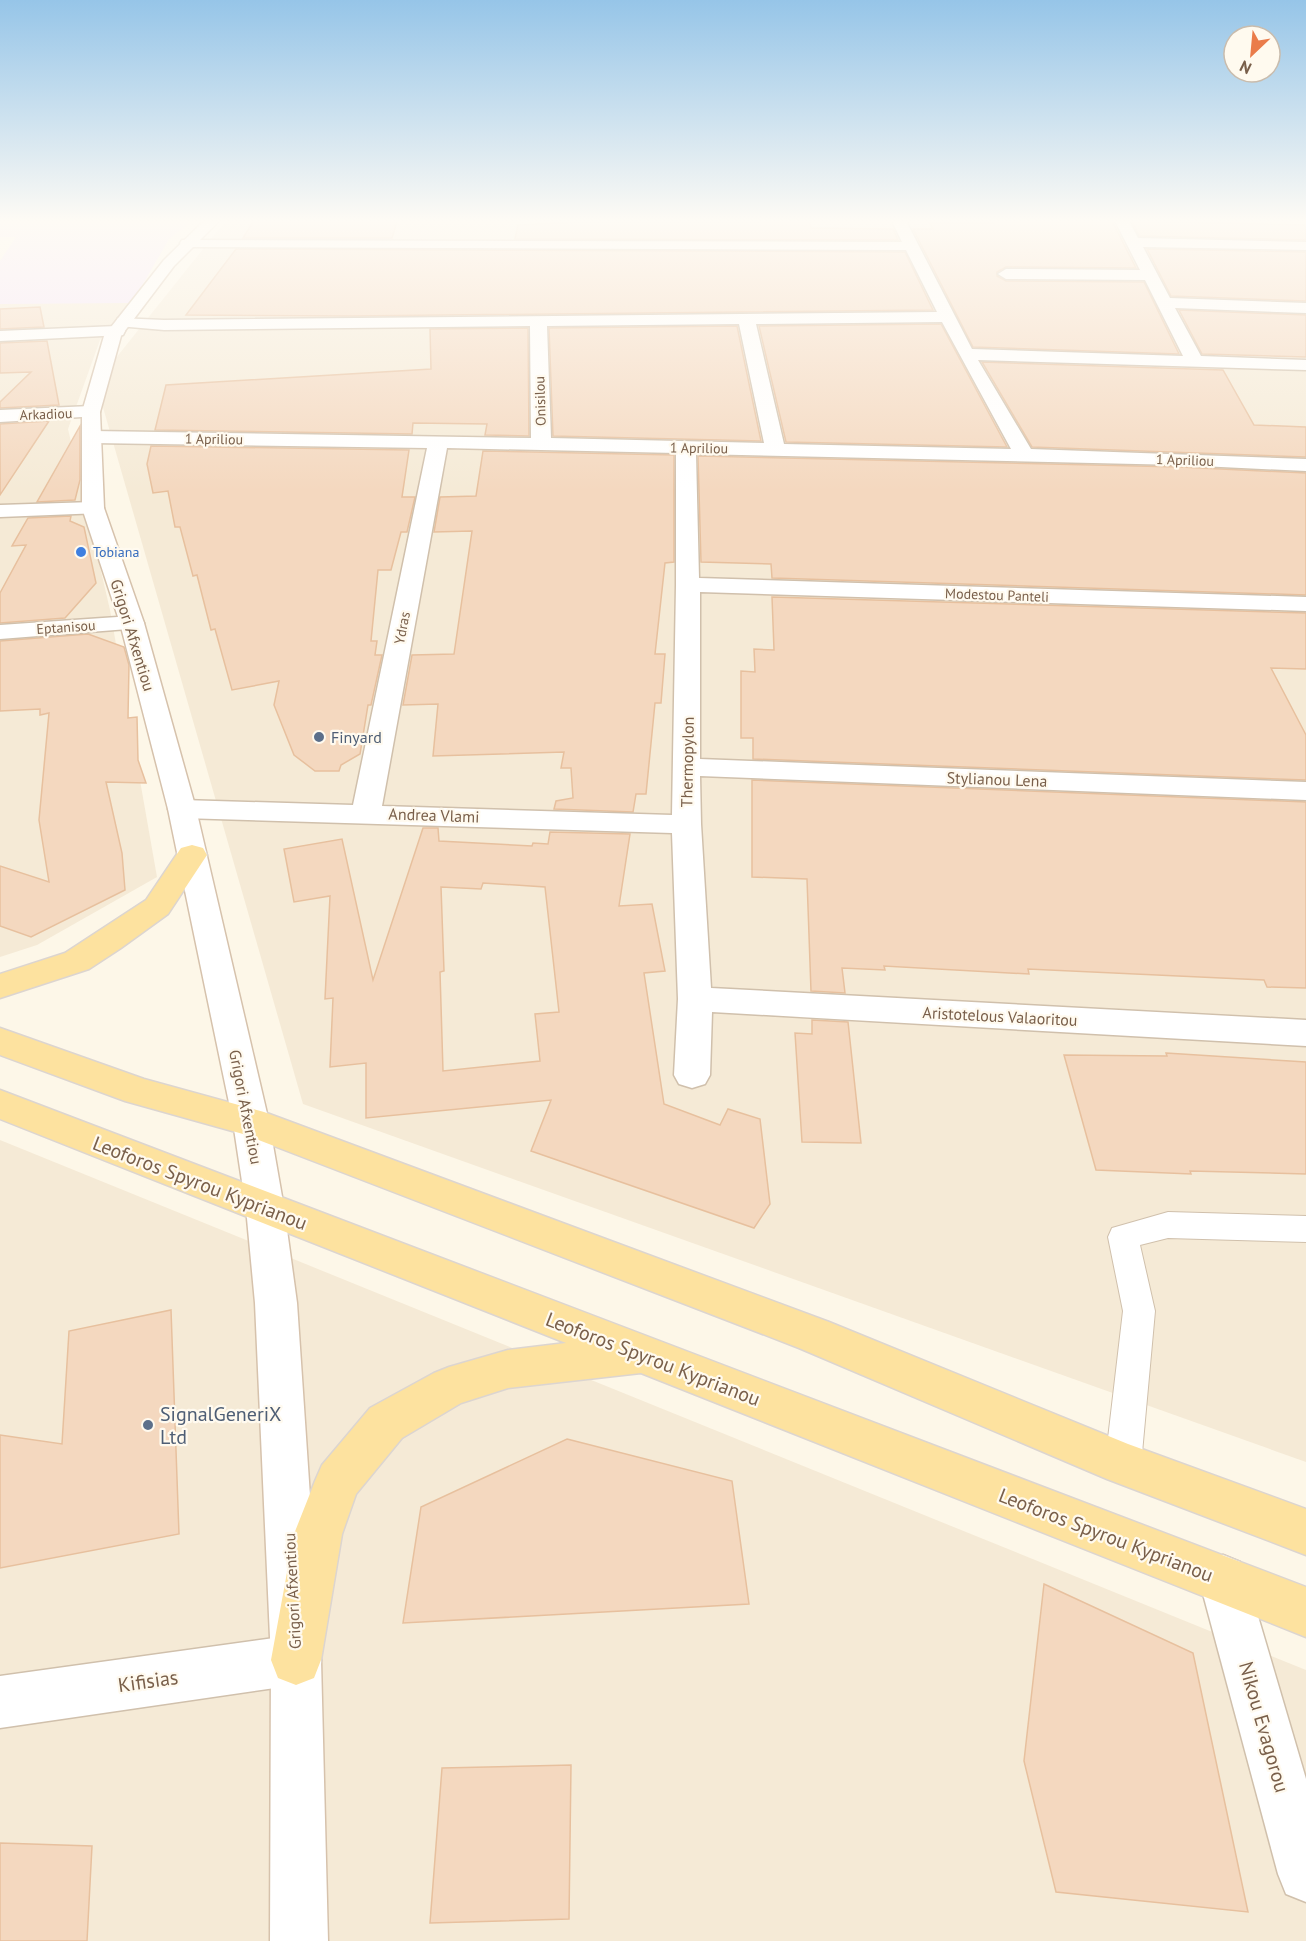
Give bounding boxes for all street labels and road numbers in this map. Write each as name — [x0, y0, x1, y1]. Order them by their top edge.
street label: Onisilou — [530, 376, 550, 426]
street label: Arkadiou — [19, 404, 73, 424]
street label: 1 Apriliou — [185, 429, 243, 449]
street label: 1 Apriliou — [670, 438, 728, 458]
street label: 1 Apriliou — [1156, 450, 1214, 470]
street label: Grigori Afxentiou — [106, 576, 160, 694]
street label: Modestou Panteli — [945, 584, 1049, 606]
street label: Ydras — [390, 610, 414, 646]
street label: Eptanisou — [36, 616, 96, 638]
street label: Thermopylon — [676, 716, 698, 808]
street label: Stylianou Lena — [946, 767, 1048, 791]
street label: Andrea Vlami — [388, 803, 480, 827]
street label: Aristotelous Valaoritou — [922, 1002, 1078, 1030]
street label: Grigori Afxentiou — [225, 1048, 267, 1166]
street label: Leoforos Spyrou Kyprianou — [89, 1130, 311, 1236]
street label: Leoforos Spyrou Kyprianou — [542, 1306, 764, 1412]
street label: Leoforos Spyrou Kyprianou — [995, 1482, 1217, 1588]
street label: Grigori Afxentiou — [279, 1532, 305, 1650]
street label: Nikou Evagorou — [1233, 1659, 1295, 1795]
street label: Kifisias — [116, 1664, 180, 1698]

